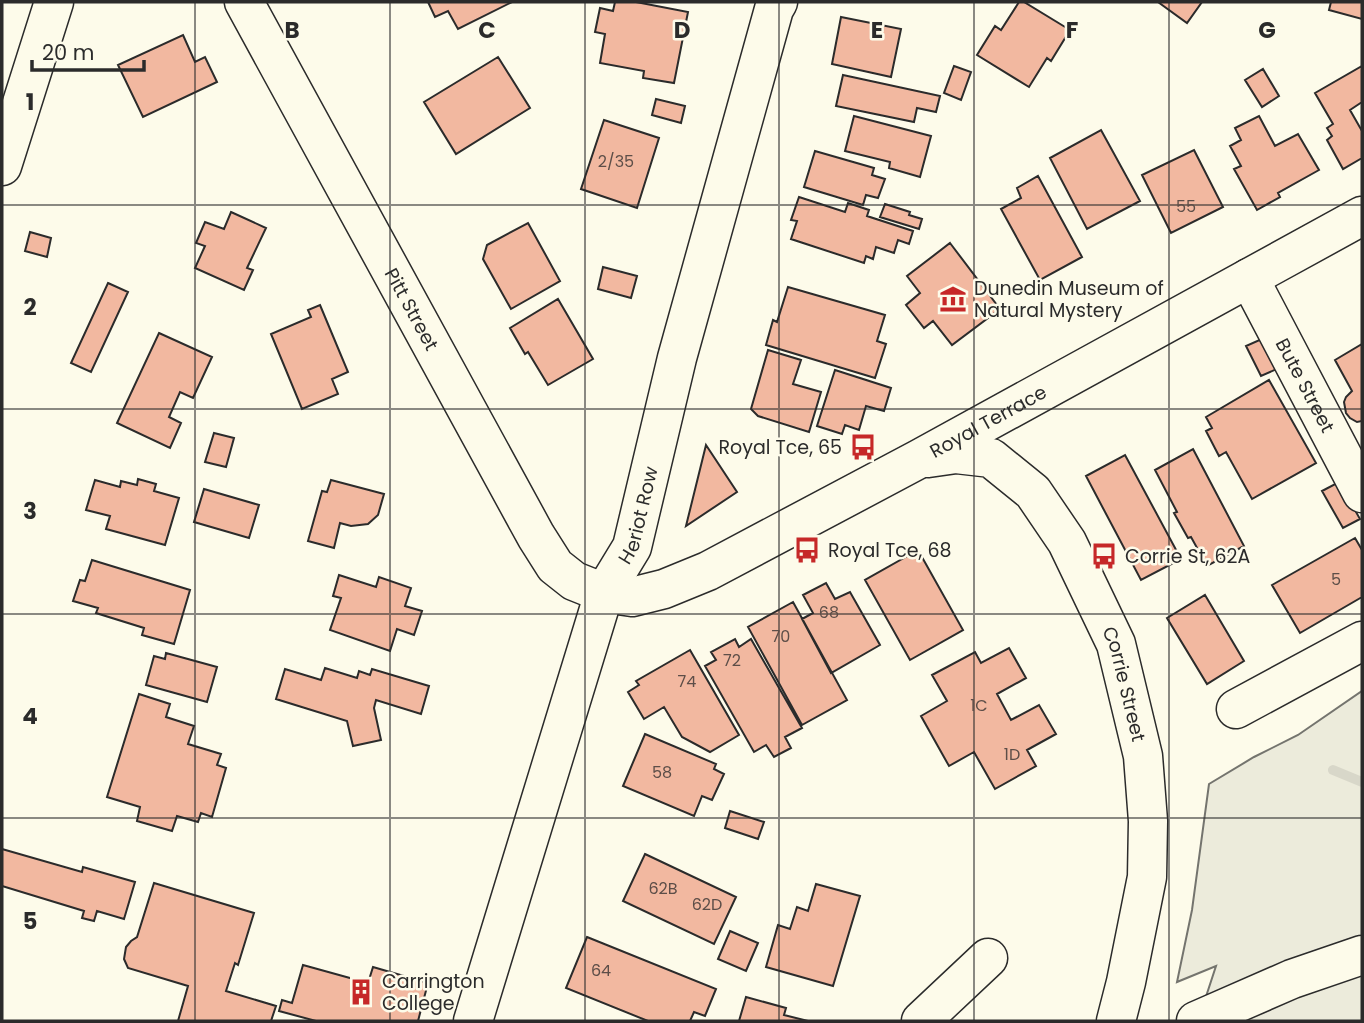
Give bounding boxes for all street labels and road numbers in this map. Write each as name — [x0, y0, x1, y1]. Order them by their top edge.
street label: Pitt Street — [378, 263, 445, 355]
street label: Bute Street — [1269, 333, 1341, 437]
street label: Royal Terrace — [925, 379, 1051, 465]
street label: Heriot Row — [612, 463, 665, 569]
street label: Corrie Street — [1095, 622, 1152, 745]

